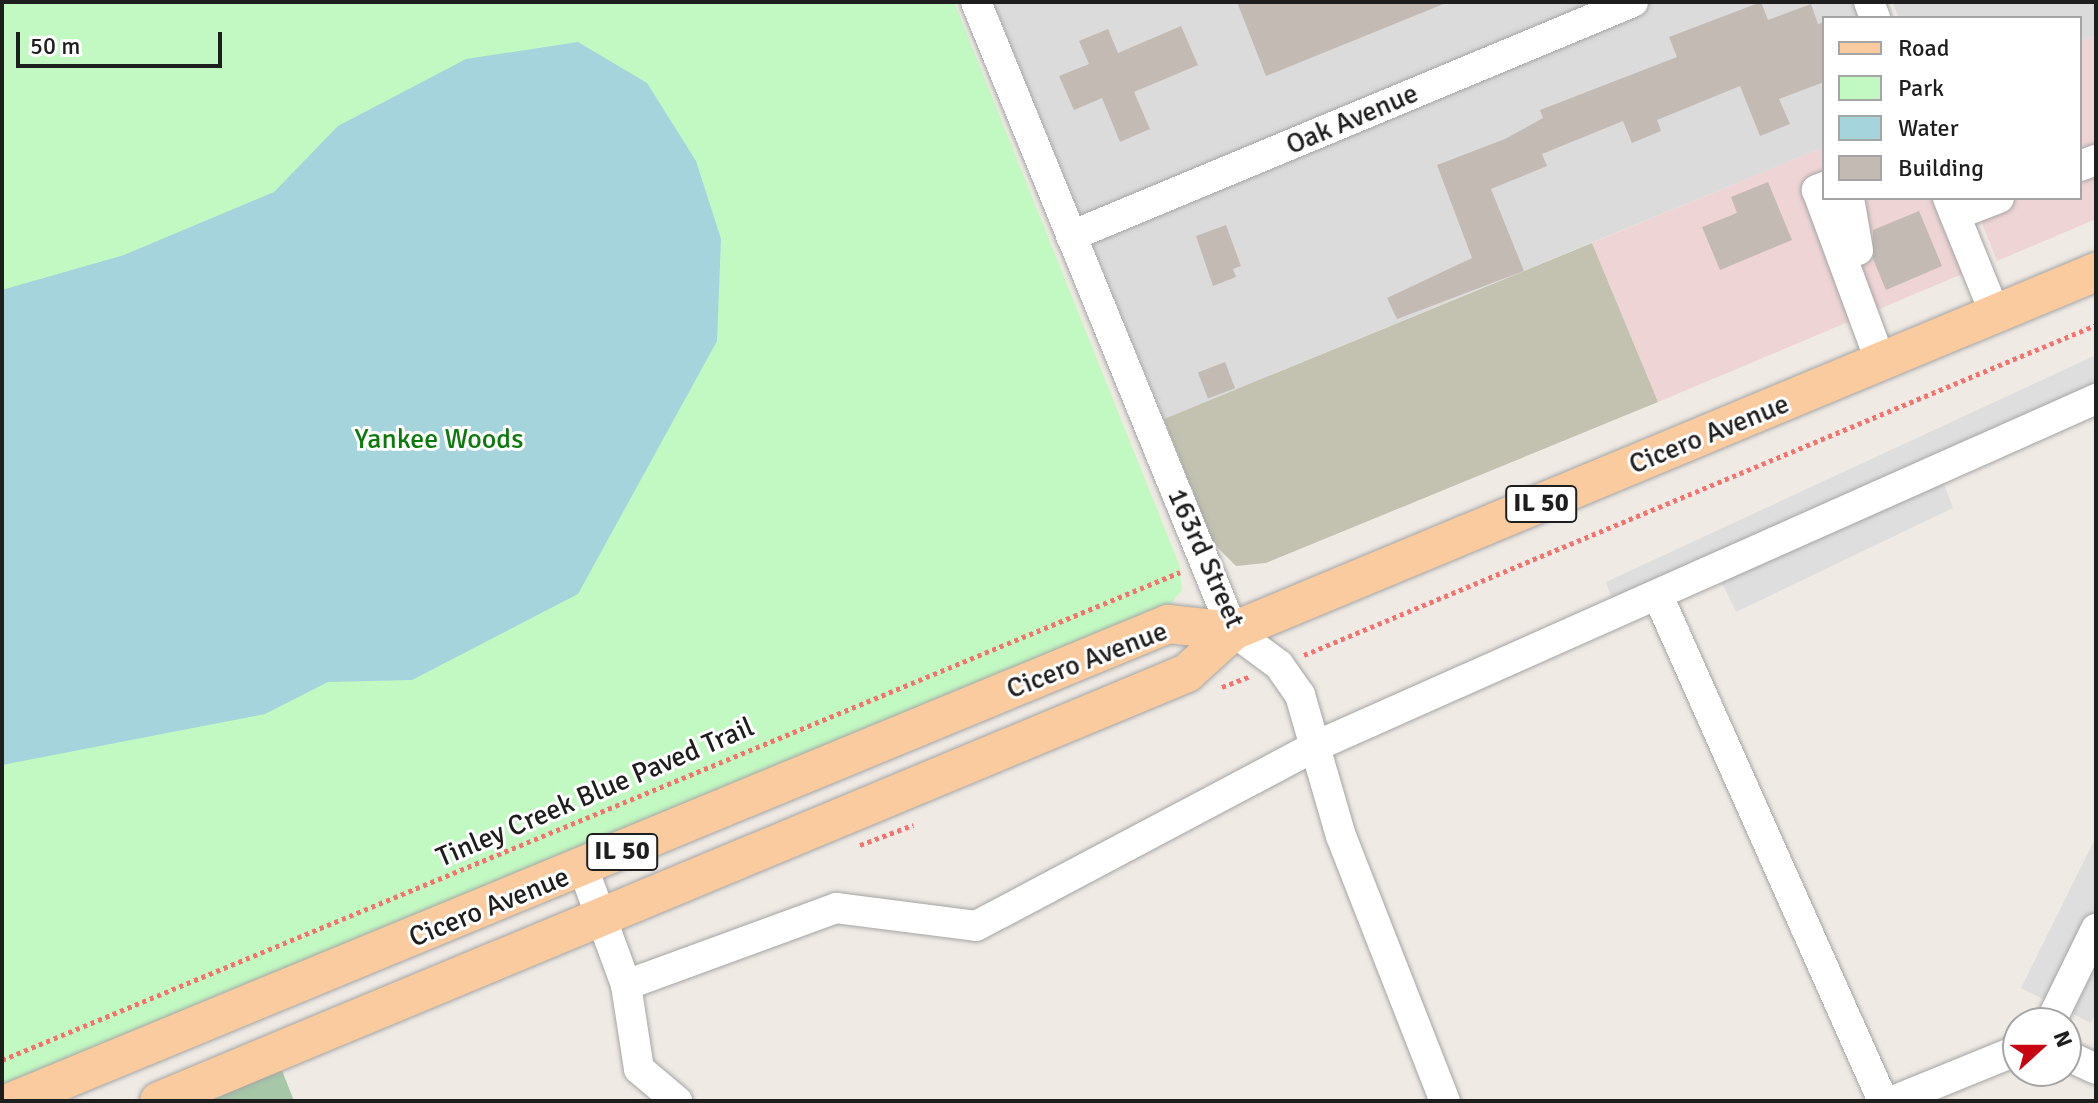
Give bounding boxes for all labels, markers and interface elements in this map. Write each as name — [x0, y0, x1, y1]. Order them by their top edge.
scale bar — [20, 16, 226, 66]
legend — [1822, 16, 2082, 200]
text: 50 m — [30, 31, 80, 61]
text: Road — [1898, 33, 1949, 63]
text: Park — [1898, 73, 1944, 103]
street label: Oak Avenue — [1281, 76, 1423, 162]
text: Water — [1898, 113, 1958, 143]
text: Building — [1898, 153, 1984, 183]
street label: Cicero Avenue — [1624, 387, 1794, 481]
park label: Yankee Woods — [355, 422, 523, 456]
road number: IL 50 — [1505, 482, 1577, 526]
street label: 163rd Street — [1160, 483, 1252, 633]
street label: Cicero Avenue — [1002, 614, 1172, 706]
street label: Tinley Creek Blue Paved Trail — [431, 710, 759, 874]
road number: IL 50 — [586, 830, 658, 874]
street label: Cicero Avenue — [404, 860, 574, 954]
north arrow — [2002, 1007, 2082, 1087]
text: N — [2048, 1027, 2078, 1051]

